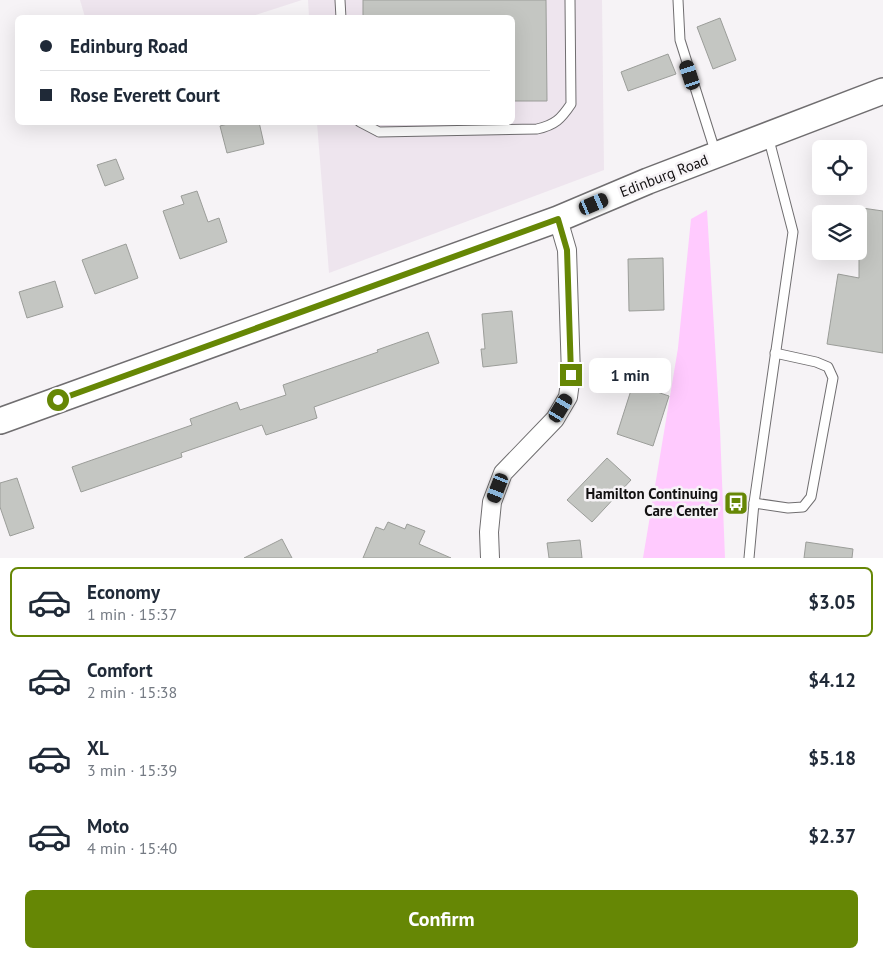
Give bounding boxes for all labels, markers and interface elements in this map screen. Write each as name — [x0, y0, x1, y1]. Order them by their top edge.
text: Edinburg Road — [70, 34, 188, 58]
car — [678, 58, 701, 92]
text: Rose Everett Court — [70, 83, 220, 107]
map controls — [812, 140, 867, 260]
button: locate — [812, 140, 867, 195]
street label: Edinburg Road — [617, 150, 711, 201]
car — [577, 191, 610, 217]
button: layers — [812, 205, 867, 260]
callout: 1 min — [588, 358, 671, 392]
route end — [560, 364, 582, 386]
text: 1 min — [610, 365, 650, 385]
route start — [47, 389, 69, 411]
car — [546, 391, 575, 425]
car — [485, 471, 510, 505]
place label: Hamilton Continuing Care Center — [585, 484, 719, 520]
bus stop icon: Hamilton Continuing Care Center — [723, 490, 749, 516]
icon: car — [27, 580, 72, 625]
text: Economy — [87, 580, 160, 604]
text: $3.05 — [808, 590, 856, 614]
text: 1 min · 15:37 — [87, 604, 177, 624]
icon: car — [27, 658, 72, 703]
text: Comfort — [87, 658, 153, 682]
text: $4.12 — [808, 668, 856, 692]
text: 2 min · 15:38 — [87, 682, 177, 702]
icon: car — [27, 736, 72, 781]
text: XL — [87, 736, 109, 760]
text: $5.18 — [808, 746, 856, 770]
text: 3 min · 15:39 — [87, 760, 177, 780]
icon: car — [27, 814, 72, 859]
text: Moto — [87, 814, 129, 838]
text: $2.37 — [808, 824, 856, 848]
text: 4 min · 15:40 — [87, 838, 177, 858]
button: Confirm — [25, 890, 858, 948]

